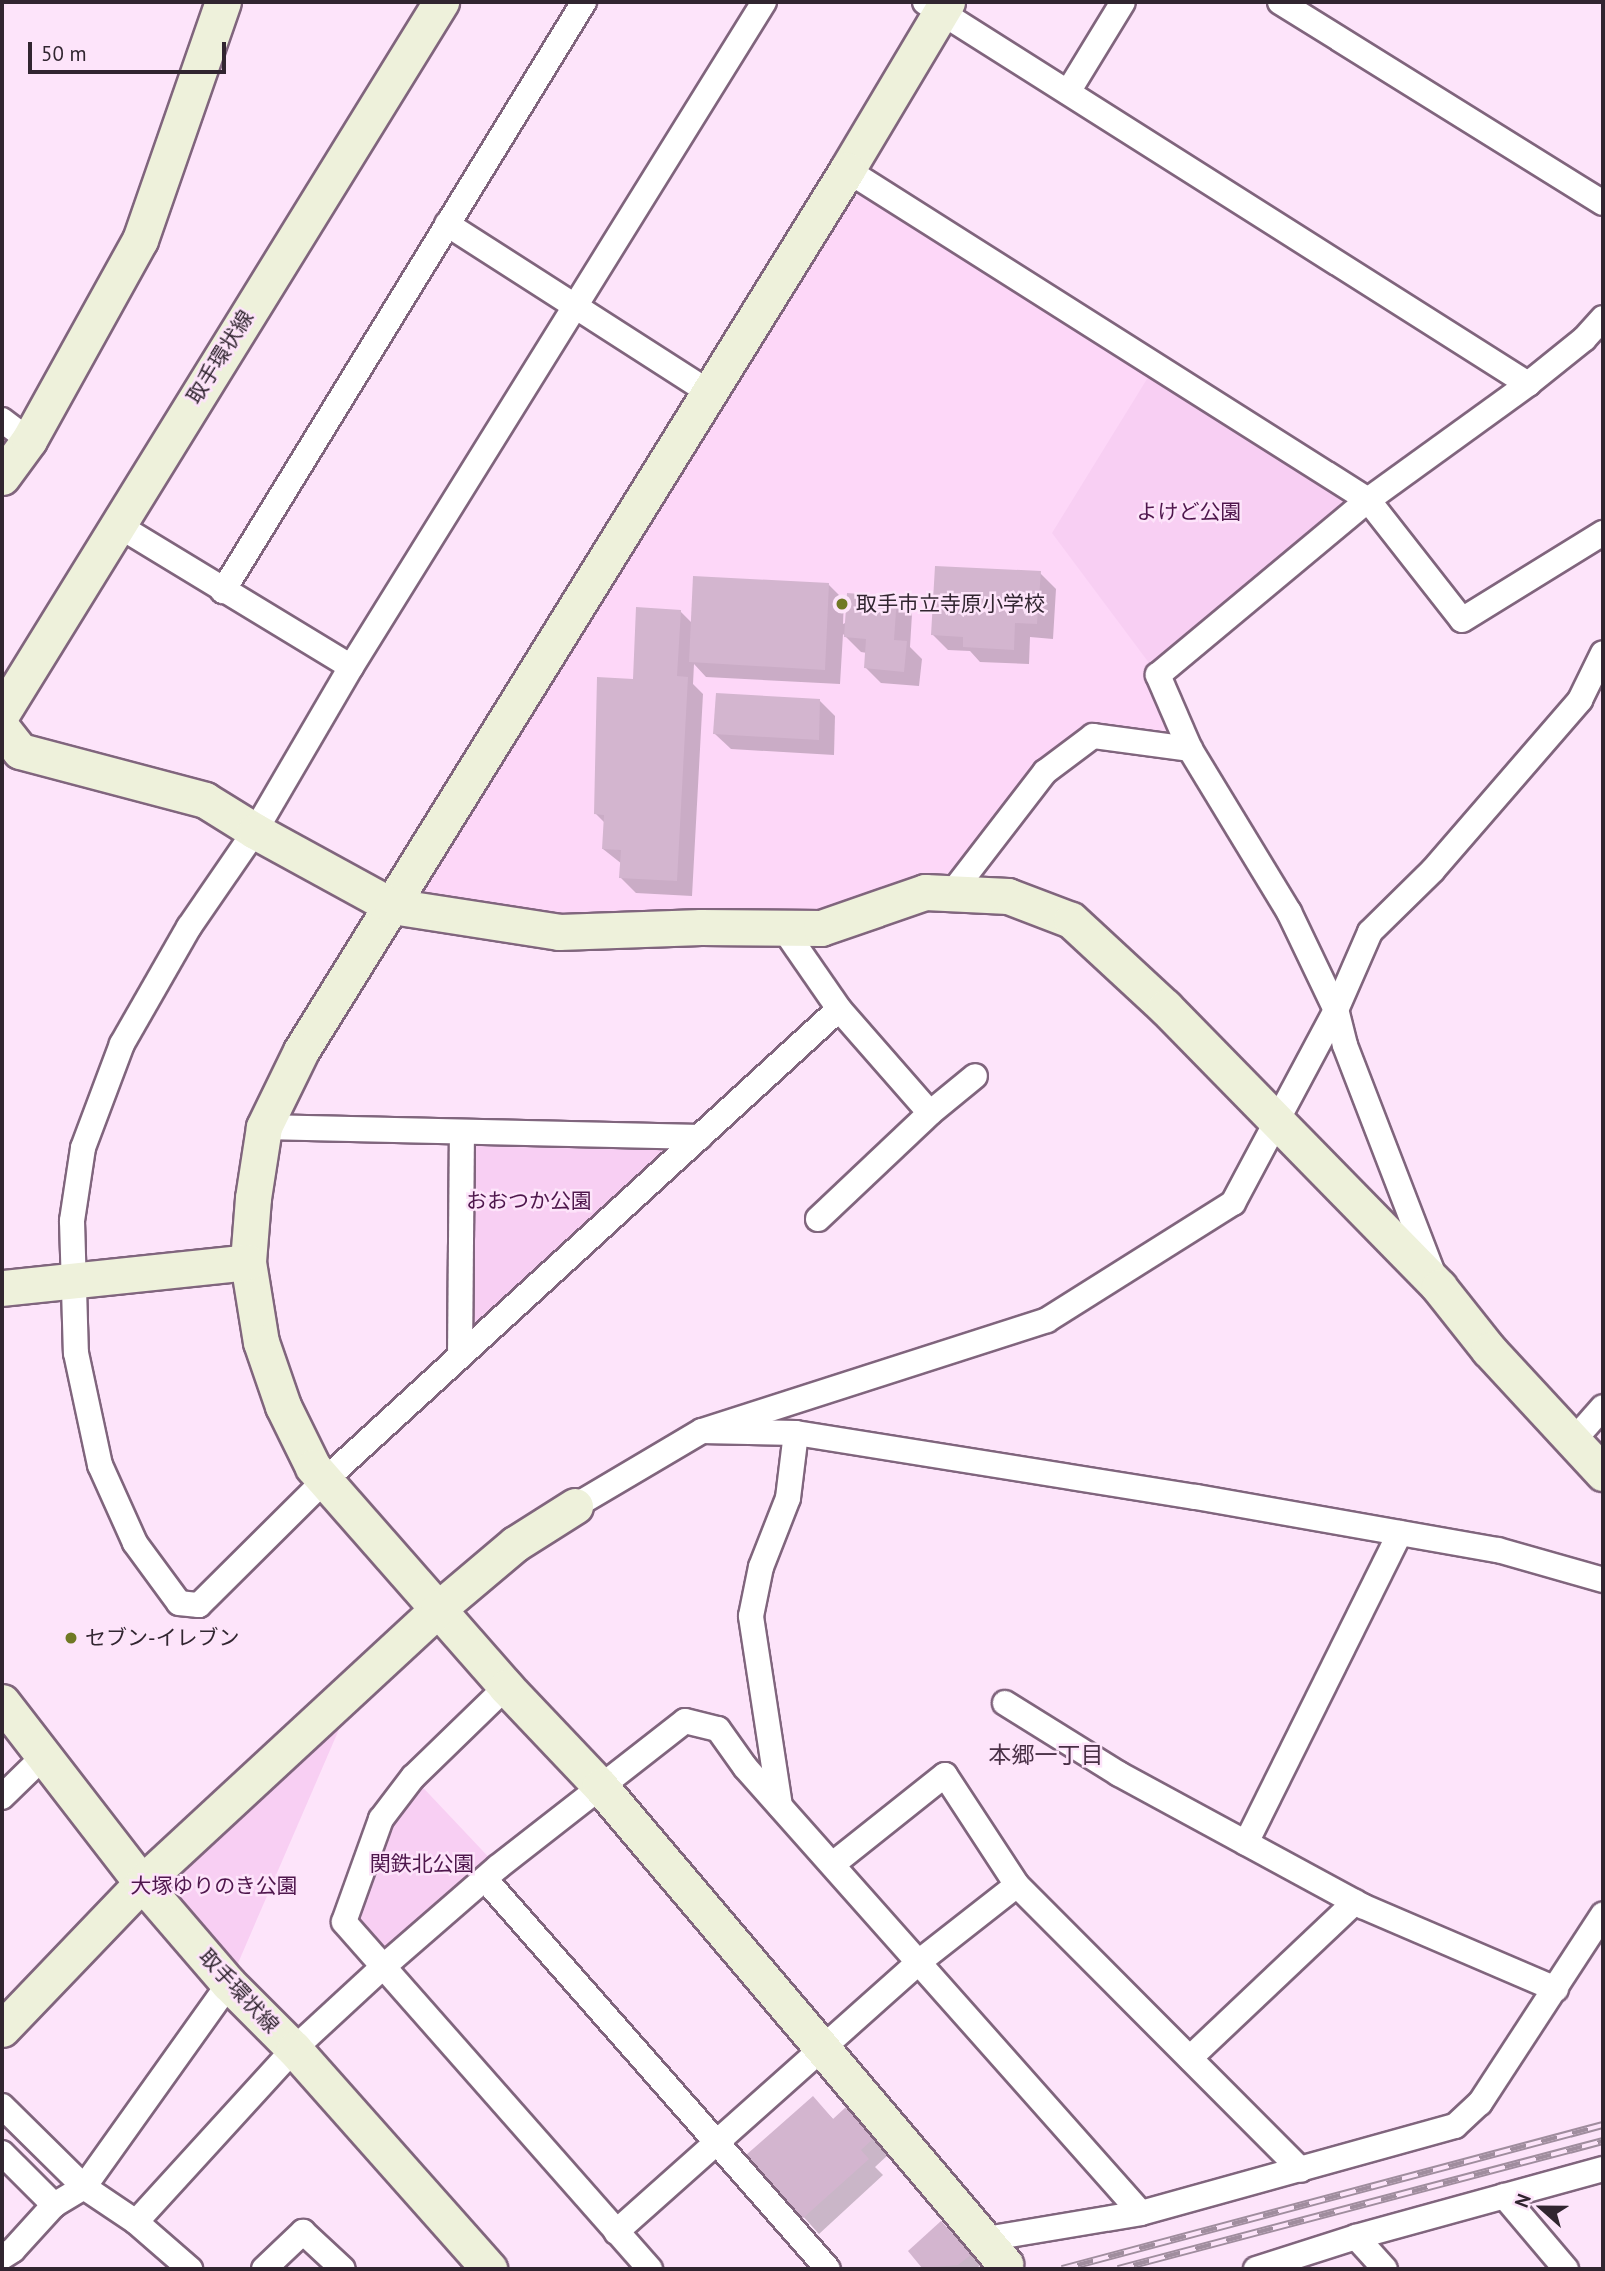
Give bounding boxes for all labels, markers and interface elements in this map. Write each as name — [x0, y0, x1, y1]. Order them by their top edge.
scale bar — [32, 28, 229, 72]
text: 50 m — [41, 40, 87, 67]
street label: 取手環状線 — [181, 306, 259, 408]
park label: よけど公園 — [1137, 499, 1241, 525]
place label: 取手市立寺原小学校 — [856, 591, 1045, 617]
marker: 取手市立寺原小学校 — [834, 596, 850, 612]
park label: おおつか公園 — [466, 1188, 592, 1214]
place label: セブン-イレブン — [85, 1625, 240, 1651]
marker: セブン-イレブン — [63, 1630, 79, 1646]
district label: 本郷一丁目 — [989, 1741, 1103, 1769]
park label: 関鉄北公園 — [370, 1851, 474, 1877]
park label: 大塚ゆりのき公園 — [130, 1873, 298, 1899]
street label: 取手環状線 — [194, 1944, 284, 2038]
north arrow — [1507, 2173, 1577, 2243]
text: N — [1509, 2190, 1536, 2211]

